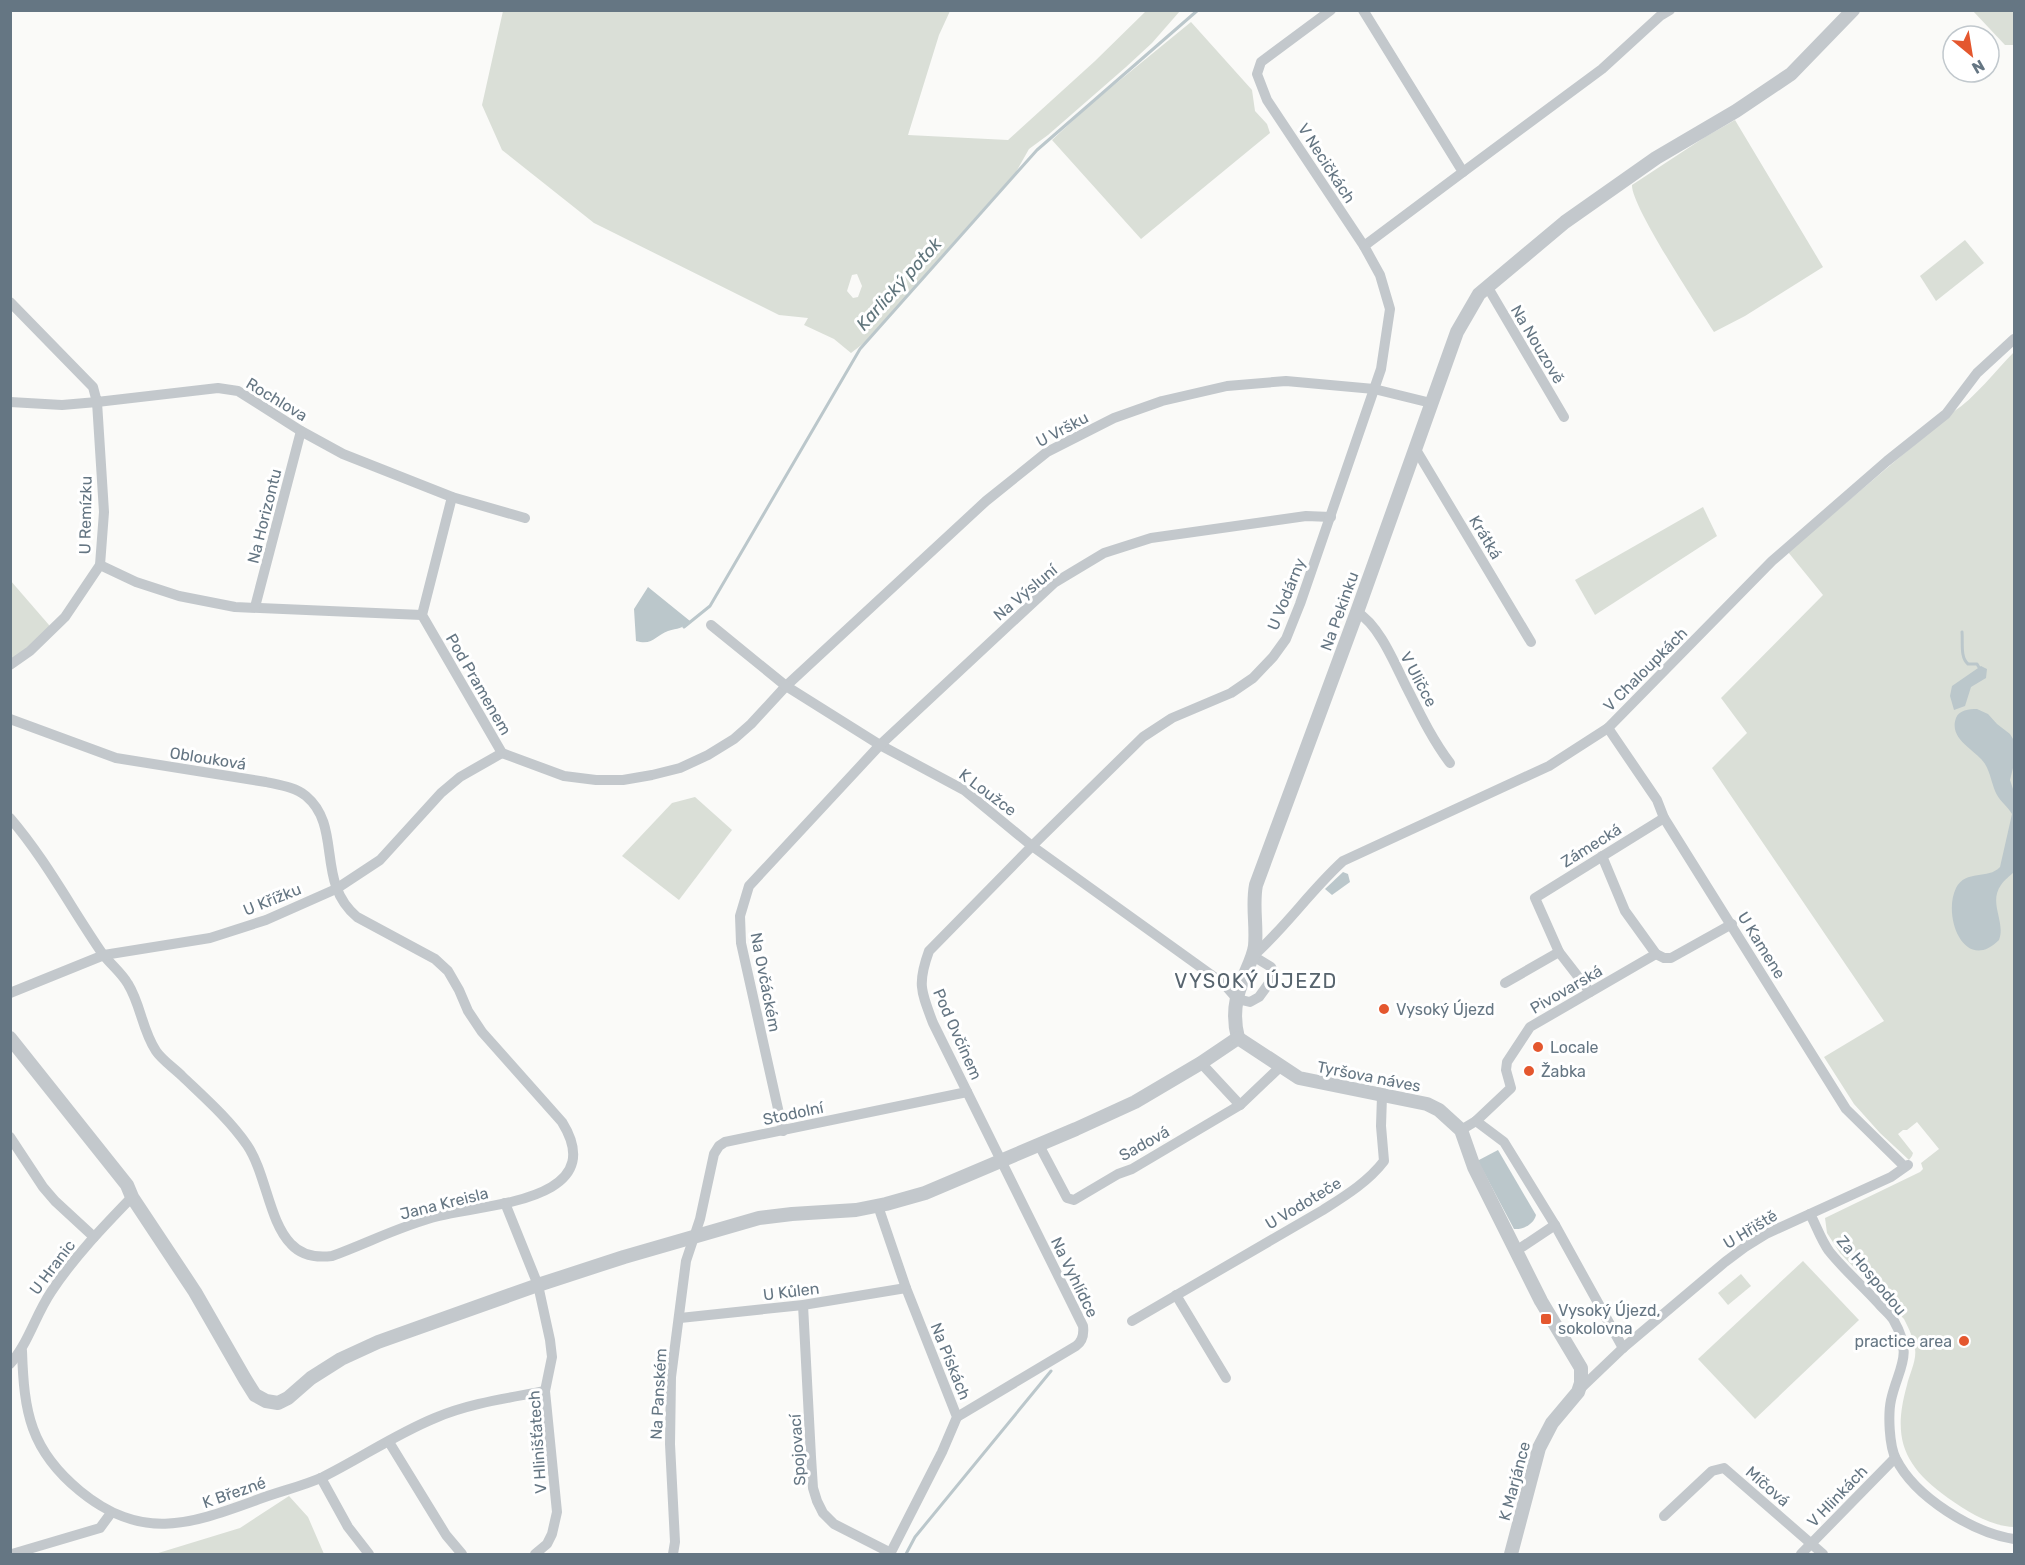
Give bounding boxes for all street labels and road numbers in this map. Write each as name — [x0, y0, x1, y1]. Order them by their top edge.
street label: V Necičkách — [1294, 120, 1359, 207]
street label: Na Nouzově — [1507, 302, 1568, 387]
street label: Rochlova — [243, 374, 311, 425]
street label: U Vršku — [1033, 408, 1092, 451]
street label: Na Horizontu — [244, 467, 285, 566]
street label: U Remízku — [75, 476, 96, 554]
street label: Krátká — [1465, 512, 1506, 563]
street label: U Vodárny — [1263, 555, 1310, 633]
street label: Na Výsluní — [990, 559, 1062, 625]
street label: Na Pekinku — [1316, 569, 1363, 653]
street label: V Chaloupkách — [1599, 623, 1691, 715]
street label: Pod Pramenem — [442, 630, 515, 738]
street label: V Uličce — [1396, 648, 1441, 710]
street label: Oblouková — [168, 743, 248, 774]
street label: K Loužce — [955, 765, 1020, 820]
street label: Zámecká — [1558, 820, 1625, 871]
street label: U Křížku — [240, 879, 304, 920]
street label: U Kamene — [1734, 908, 1790, 982]
street label: Na Ovčáckém — [747, 931, 784, 1033]
street label: Pivovarská — [1527, 961, 1606, 1018]
street label: Pod Ovčínem — [929, 986, 986, 1083]
street label: Tyršova náves — [1315, 1057, 1422, 1096]
street label: Stodolní — [761, 1098, 826, 1129]
street label: Sadová — [1116, 1122, 1173, 1165]
street label: U Vodoteče — [1262, 1173, 1345, 1234]
street label: Jana Kreisla — [398, 1183, 490, 1224]
street label: U Hřiště — [1720, 1206, 1781, 1253]
street label: Za Hospodou — [1833, 1232, 1910, 1319]
street label: Na Vyhlídce — [1047, 1234, 1102, 1321]
street label: U Hranic — [26, 1236, 79, 1298]
street label: U Kůlen — [762, 1279, 820, 1304]
street label: Na Pískách — [926, 1320, 975, 1403]
street label: Na Panském — [647, 1348, 670, 1440]
street label: V Hlinišťatech — [524, 1390, 551, 1494]
street label: Spojovací — [785, 1412, 809, 1486]
street label: K Marjánce — [1495, 1439, 1534, 1523]
street label: Míčová — [1742, 1462, 1793, 1510]
street label: V Hlinkách — [1803, 1462, 1871, 1531]
street label: K Březné — [200, 1473, 268, 1512]

